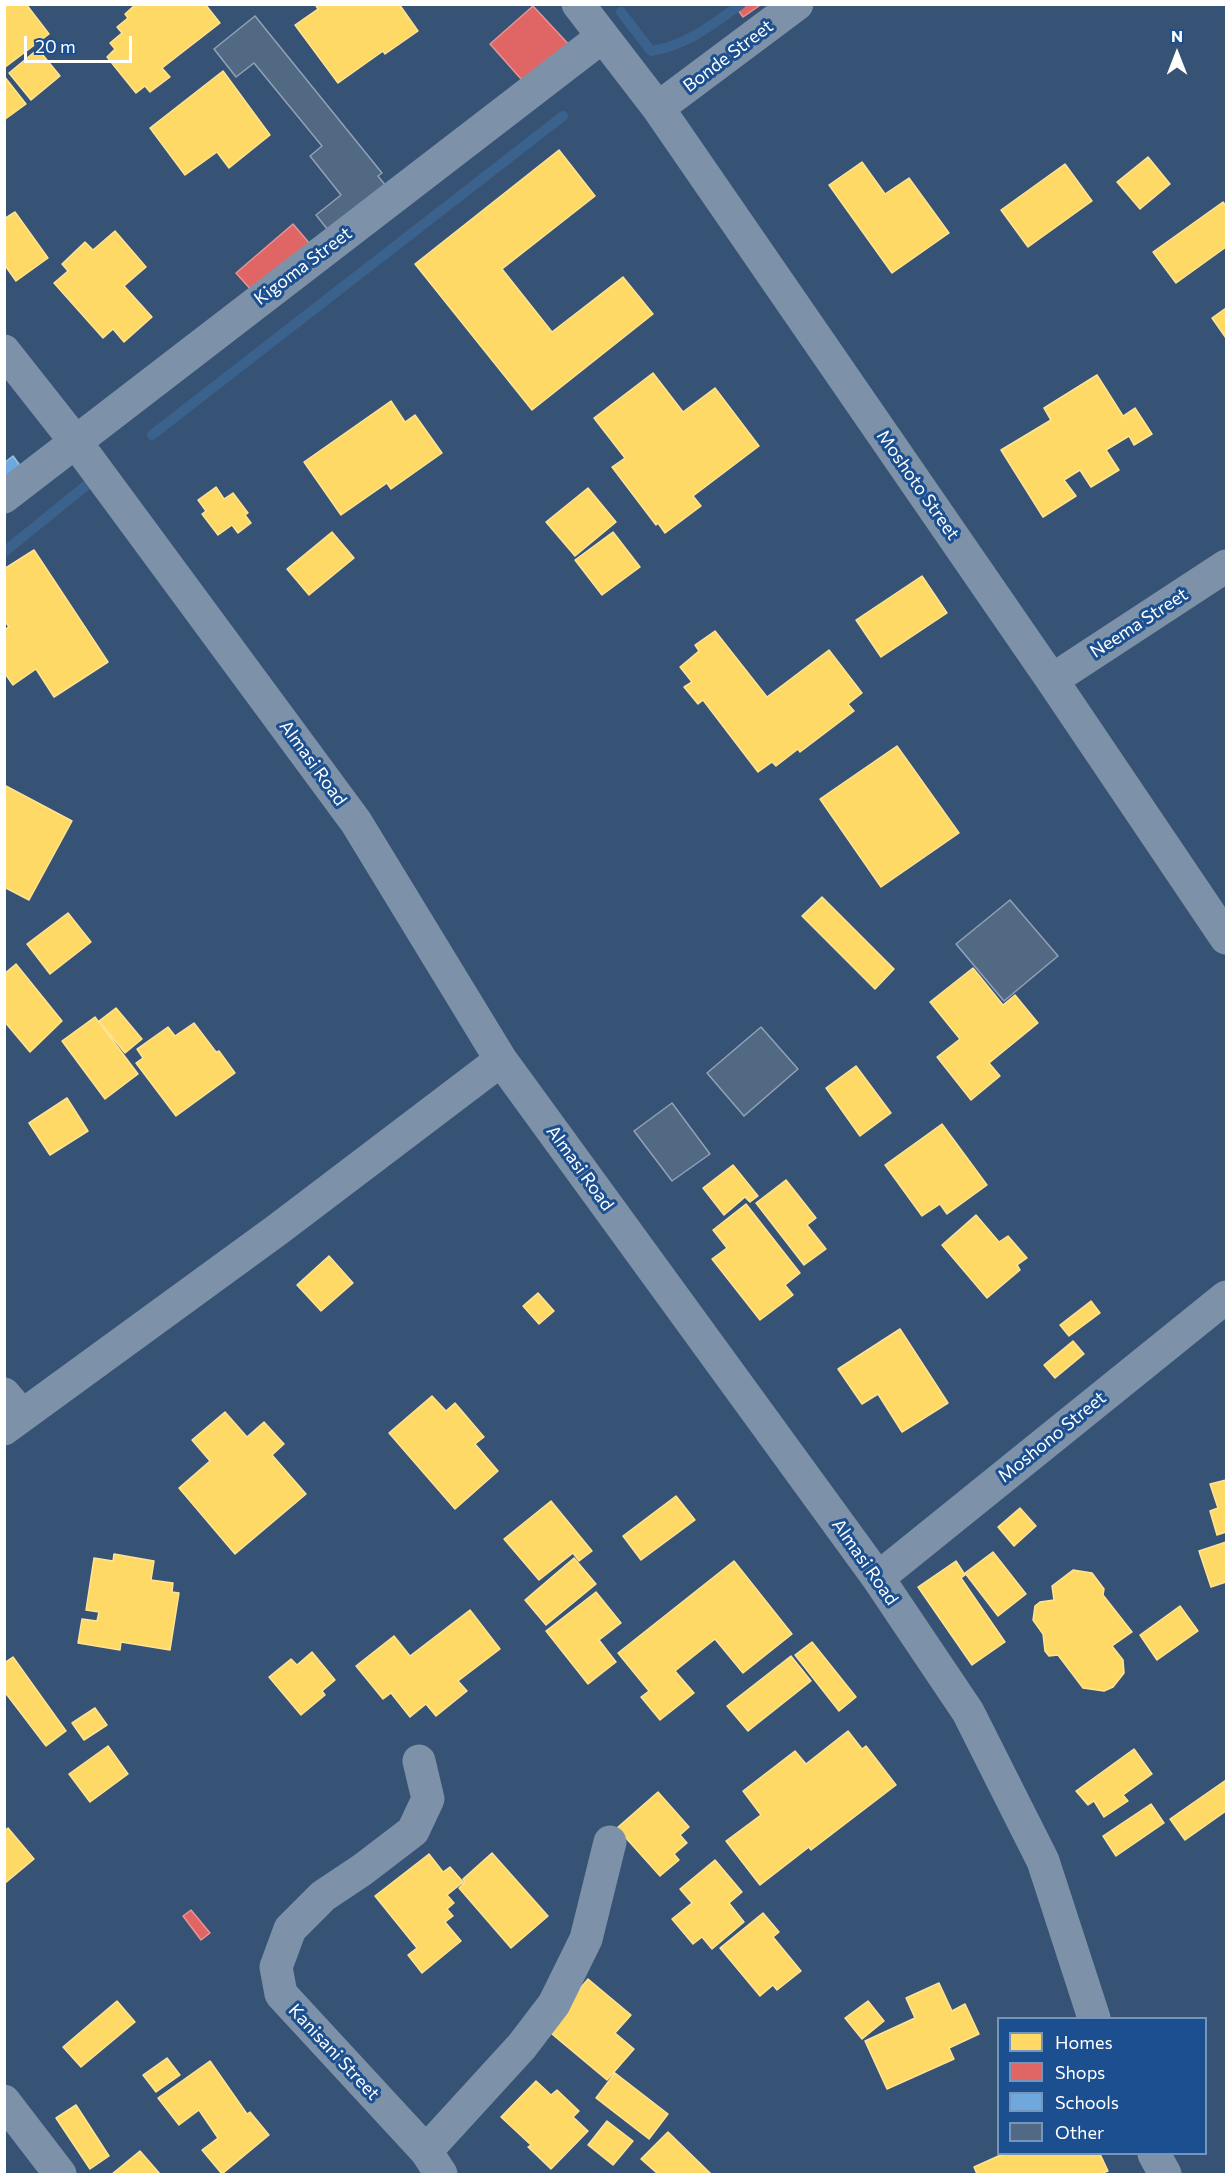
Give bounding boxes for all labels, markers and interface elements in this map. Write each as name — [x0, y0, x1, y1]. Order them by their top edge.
street label: Bonde Street — [679, 15, 777, 97]
scale bar — [27, 24, 135, 62]
north arrow — [1147, 24, 1207, 84]
text: N — [1171, 26, 1183, 45]
text: 20 m — [35, 35, 76, 57]
street label: Kigoma Street — [250, 222, 356, 310]
street label: Moshoto Street — [872, 426, 964, 544]
street label: Neema Street — [1086, 583, 1192, 663]
street label: Almasi Road — [275, 716, 351, 810]
street label: Almasi Road — [542, 1121, 618, 1215]
street label: Moshono Street — [994, 1387, 1110, 1487]
street label: Almasi Road — [827, 1515, 903, 1609]
street label: Kanisani Street — [284, 2000, 384, 2104]
legend — [997, 2017, 1207, 2155]
text: Homes — [1055, 2031, 1113, 2053]
text: Shops — [1055, 2061, 1105, 2083]
text: Schools — [1055, 2091, 1119, 2113]
text: Other — [1055, 2121, 1104, 2143]

